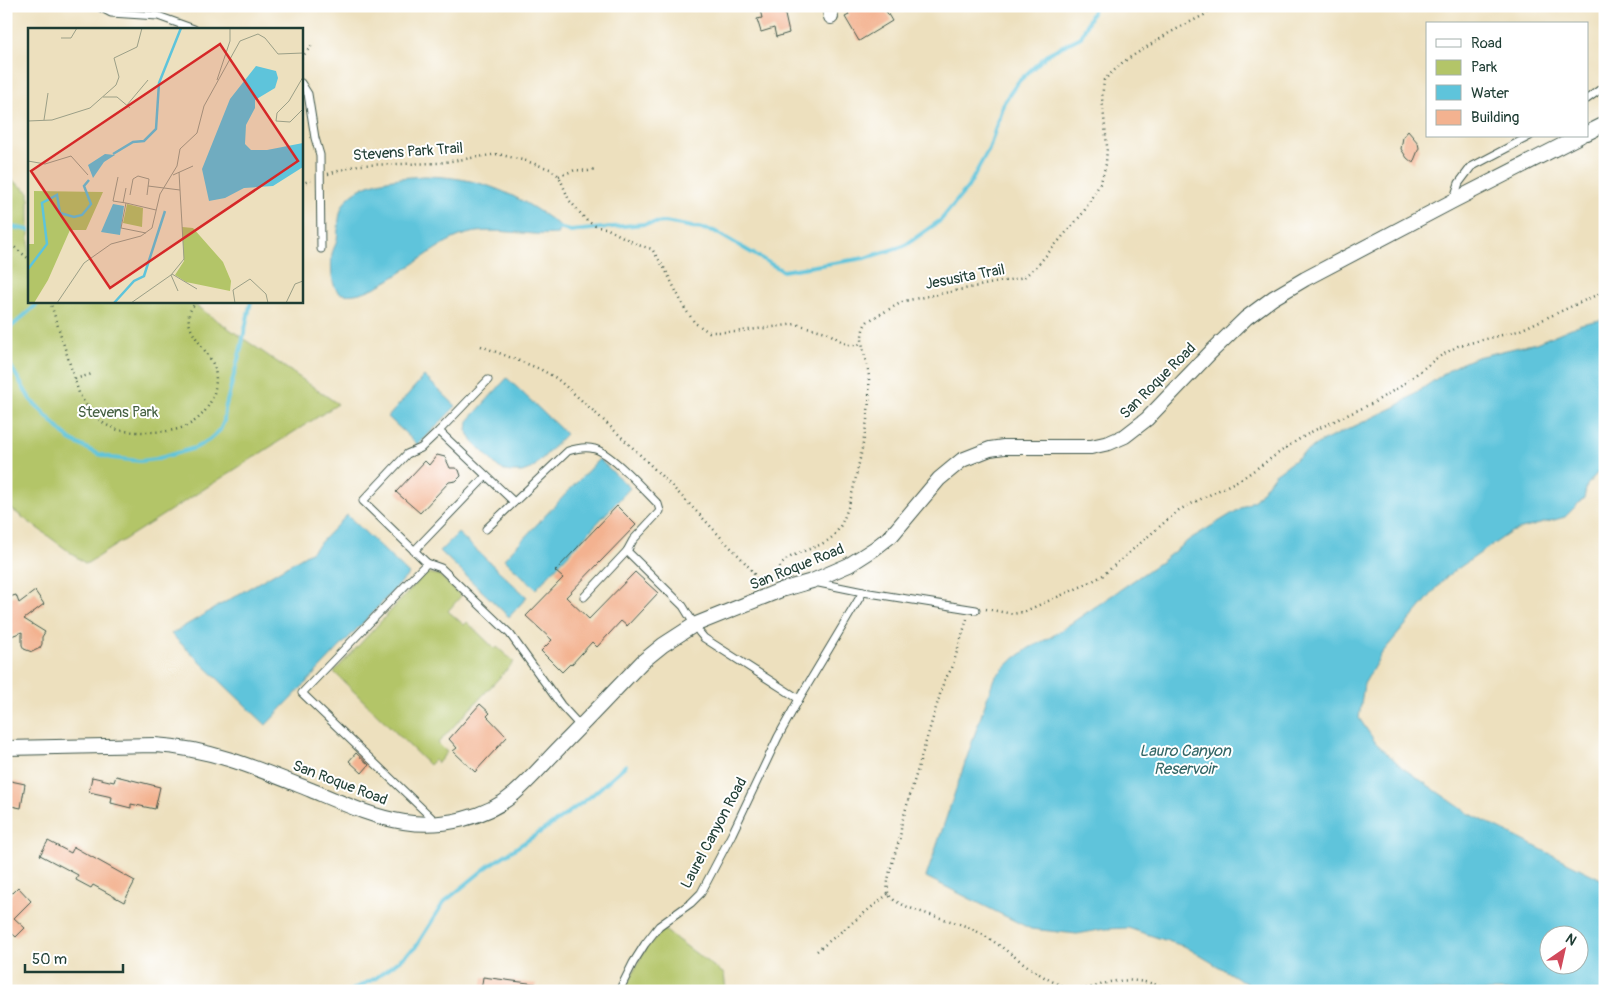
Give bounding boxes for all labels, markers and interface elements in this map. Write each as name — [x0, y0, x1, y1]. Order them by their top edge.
legend — [1426, 22, 1588, 138]
inset map — [28, 28, 302, 302]
text: Road — [1471, 34, 1502, 53]
text: Park — [1471, 58, 1498, 77]
text: Water — [1471, 84, 1510, 103]
text: Building — [1471, 108, 1519, 127]
street label: Stevens Park Trail — [352, 139, 464, 165]
street label: Jesusita Trail — [924, 260, 1006, 294]
street label: San Roque Road — [1116, 339, 1200, 423]
park label: Stevens Park — [78, 403, 159, 422]
street label: San Roque Road — [747, 539, 847, 595]
water label: Lauro Canyon Reservoir — [1139, 741, 1232, 779]
street label: San Roque Road — [290, 756, 390, 810]
street label: Laurel Canyon Road — [677, 774, 751, 892]
north arrow — [1538, 924, 1588, 974]
text: N — [1562, 930, 1580, 949]
scale bar — [25, 942, 122, 974]
text: 50 m — [32, 950, 67, 969]

